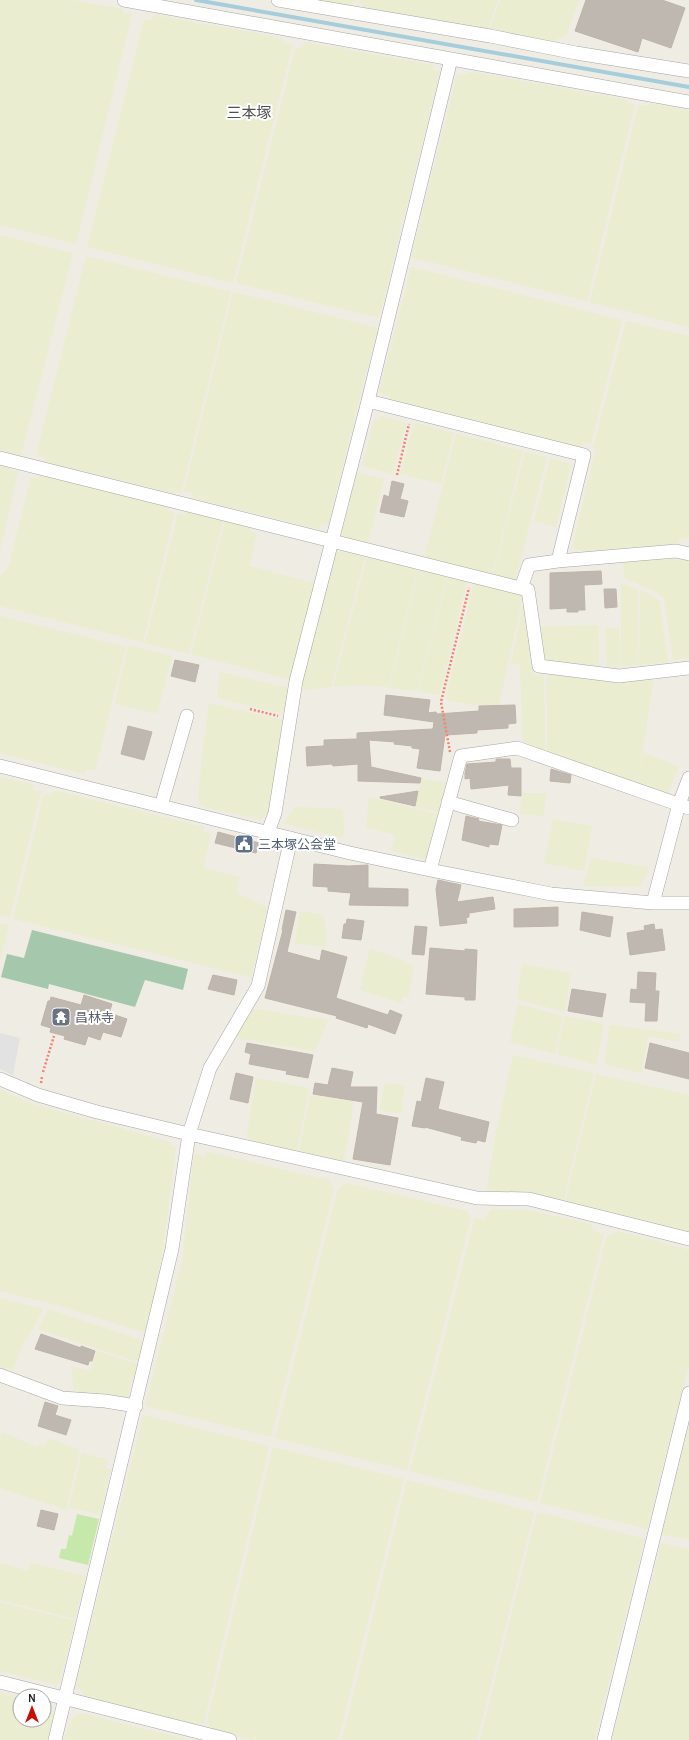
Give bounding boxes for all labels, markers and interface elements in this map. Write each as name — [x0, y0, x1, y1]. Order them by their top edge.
district label: 三本塚 — [226, 104, 272, 122]
public building icon: 三本塚公会堂 — [233, 833, 255, 855]
place label: 三本塚公会堂 — [258, 837, 336, 852]
temple icon: 昌林寺 — [50, 1006, 72, 1028]
place label: 昌林寺 — [75, 1010, 114, 1025]
north arrow — [12, 1688, 52, 1728]
text: N — [28, 1692, 36, 1705]

